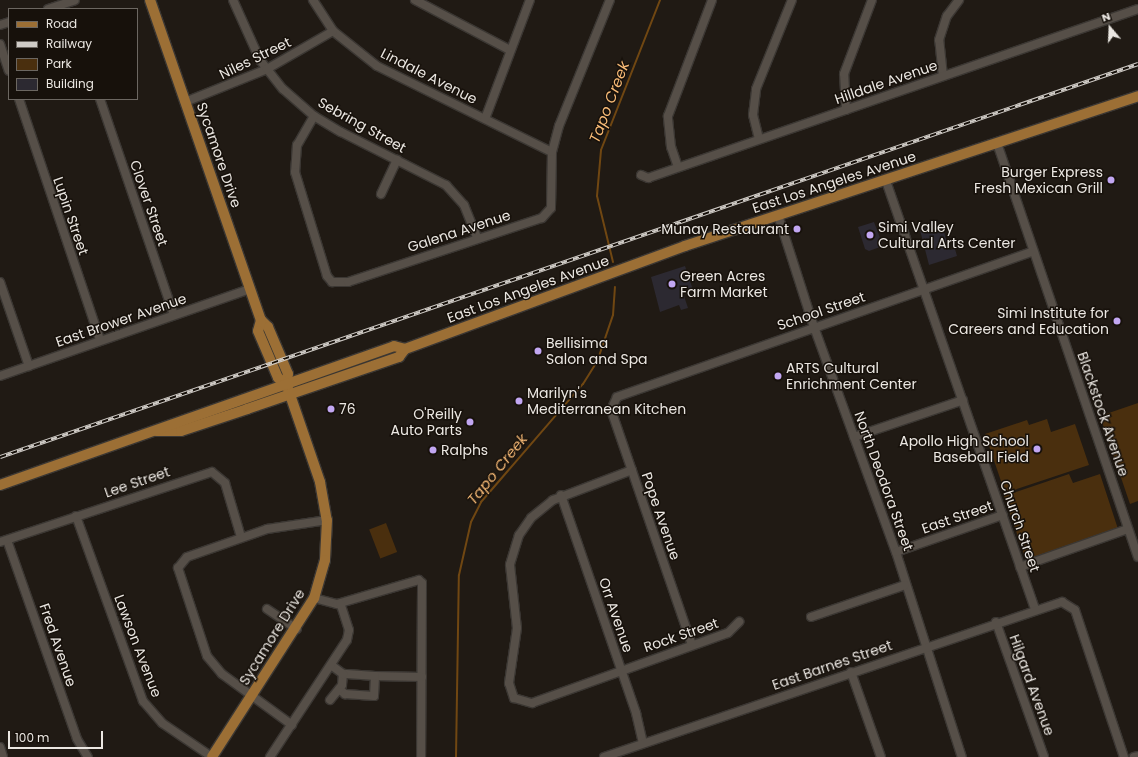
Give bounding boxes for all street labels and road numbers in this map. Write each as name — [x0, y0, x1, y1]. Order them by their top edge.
street label: Niles Street — [217, 33, 293, 83]
street label: Lindale Avenue — [378, 44, 480, 108]
street label: Hilldale Avenue — [833, 57, 939, 107]
street label: Sebring Street — [315, 94, 409, 156]
street label: Sycamore Drive — [193, 100, 245, 210]
street label: East Los Angeles Avenue — [750, 148, 918, 216]
street label: Clover Street — [126, 158, 172, 248]
street label: Lupin Street — [50, 175, 92, 257]
street label: Galena Avenue — [405, 206, 513, 256]
street label: East Los Angeles Avenue — [445, 252, 611, 326]
street label: School Street — [775, 288, 867, 334]
street label: East Brower Avenue — [53, 290, 189, 350]
street label: Blackstock Avenue — [1074, 350, 1132, 478]
street label: North Deodora Street — [851, 409, 917, 553]
street label: Lee Street — [102, 463, 172, 501]
street label: Pope Avenue — [638, 470, 684, 562]
street label: Church Street — [996, 478, 1044, 574]
street label: East Street — [919, 497, 995, 537]
street label: Orr Avenue — [595, 576, 637, 654]
street label: Sycamore Drive — [236, 586, 308, 688]
street label: Lawson Avenue — [111, 592, 165, 700]
street label: Fred Avenue — [36, 601, 80, 689]
street label: Rock Street — [641, 614, 721, 656]
street label: Hilgard Avenue — [1006, 632, 1058, 738]
street label: East Barnes Street — [770, 637, 894, 693]

